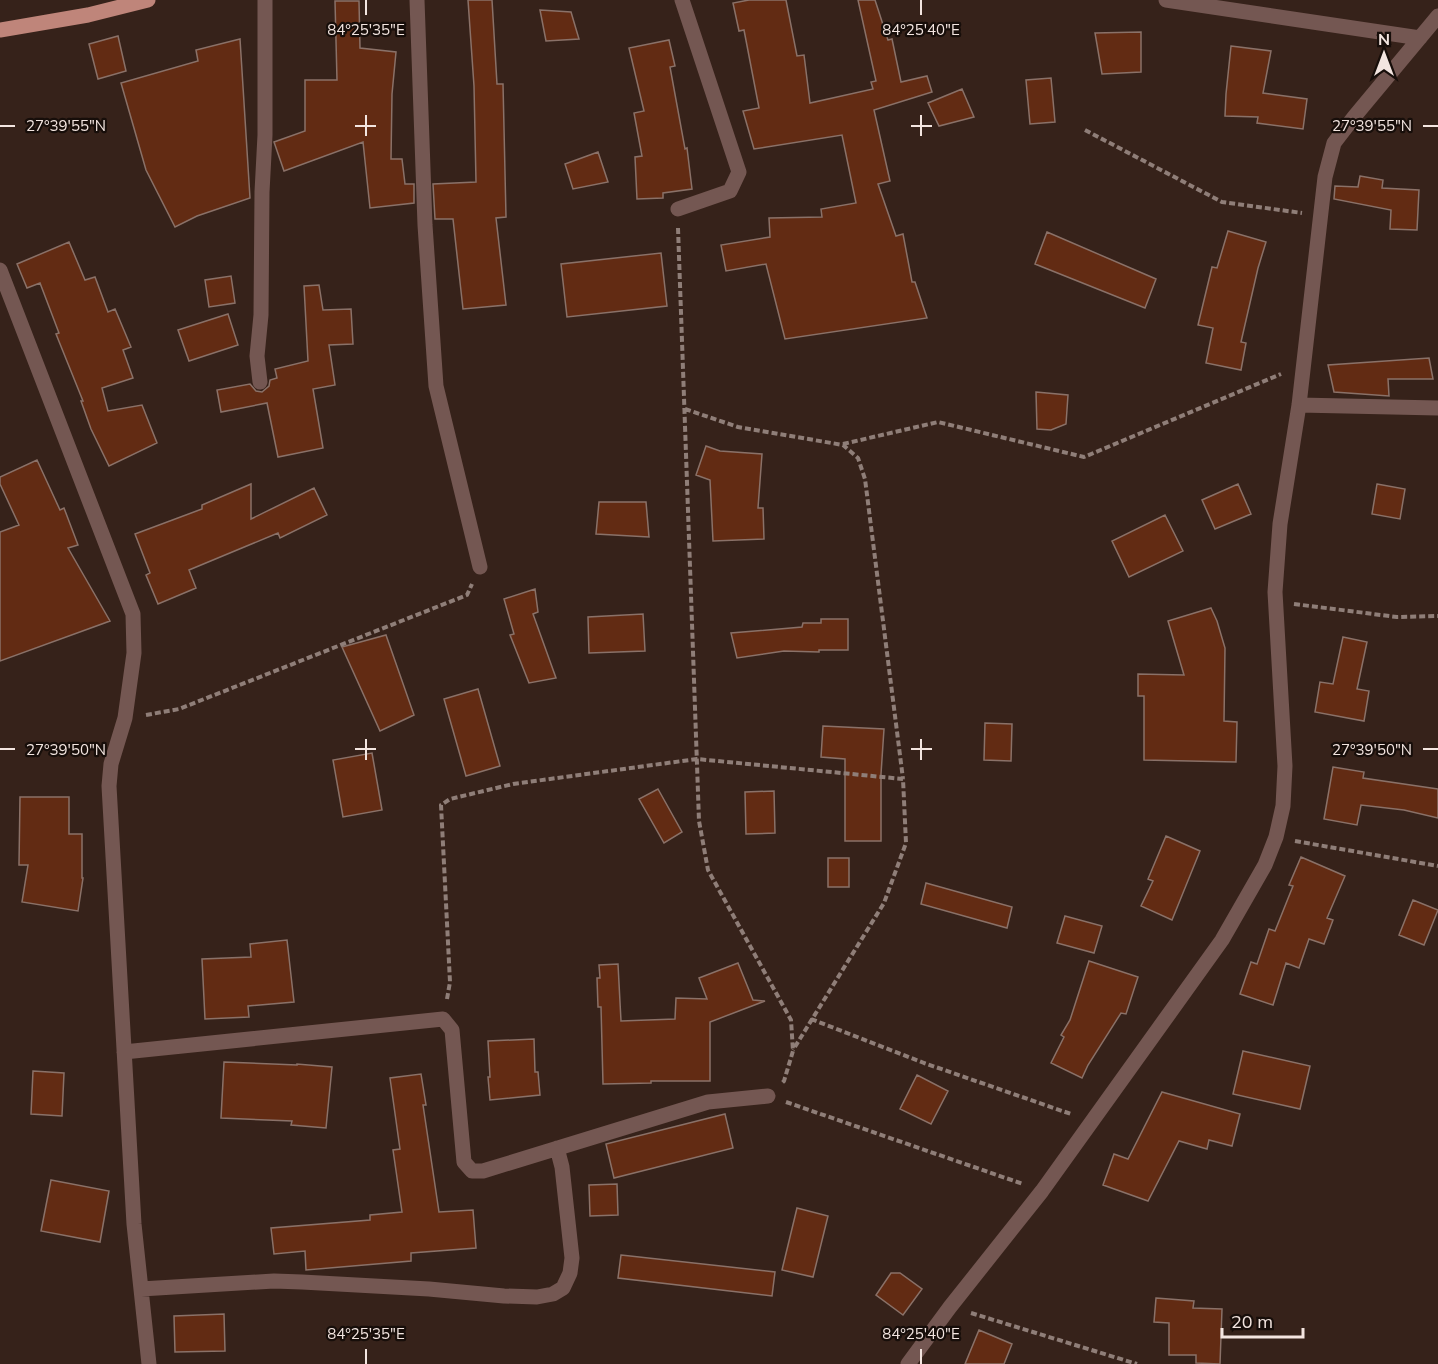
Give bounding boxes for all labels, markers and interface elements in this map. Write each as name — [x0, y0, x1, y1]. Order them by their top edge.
text: 84°25'35"E — [327, 20, 405, 39]
text: 84°25'40"E — [882, 20, 960, 39]
north arrow — [1354, 24, 1414, 84]
text: N — [1378, 29, 1390, 49]
text: 27°39'55"N — [26, 116, 106, 135]
text: 27°39'55"N — [1332, 116, 1412, 135]
text: 27°39'50"N — [26, 740, 106, 759]
text: 27°39'50"N — [1332, 740, 1412, 759]
scale bar — [1222, 1301, 1303, 1339]
text: 20 m — [1231, 1310, 1273, 1333]
text: 84°25'35"E — [327, 1324, 405, 1343]
text: 84°25'40"E — [882, 1324, 960, 1343]

